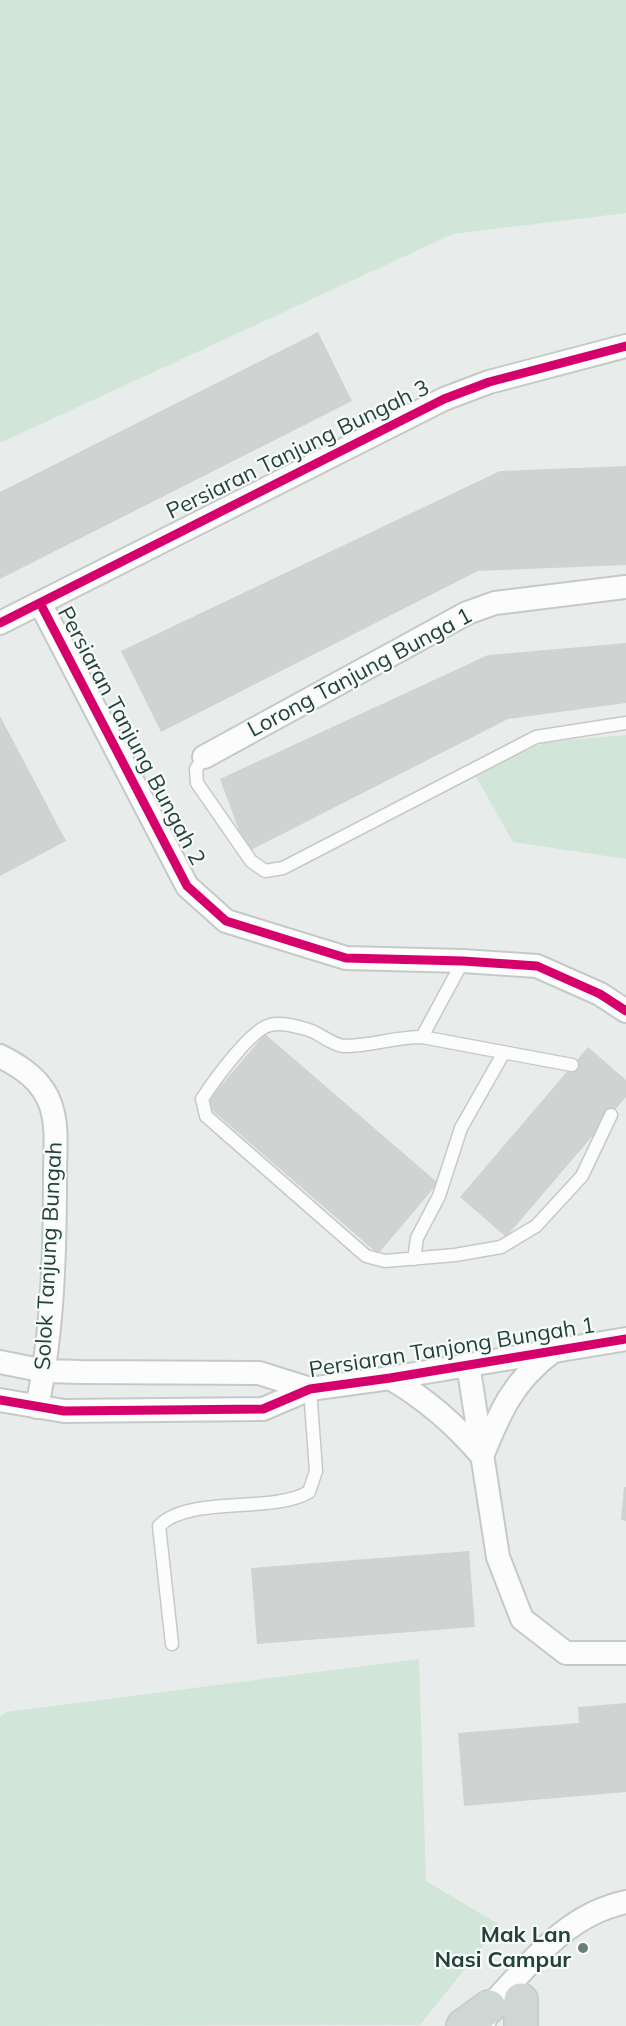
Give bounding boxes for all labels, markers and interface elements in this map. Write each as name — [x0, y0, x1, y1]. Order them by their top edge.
street label: Persiaran Tanjung Bungah 3 — [162, 375, 434, 525]
street label: Persiaran Tanjung Bungah 2 — [51, 602, 211, 870]
street label: Lorong Tanjung Bunga 1 — [243, 603, 477, 743]
street label: Solok Tanjung Bungah — [30, 1141, 68, 1371]
street label: Persiaran Tanjong Bungah 1 — [307, 1312, 597, 1384]
place label: Mak Lan Nasi Campur — [434, 1922, 571, 1974]
marker: Mak Lan Nasi Campur — [576, 1941, 590, 1955]

